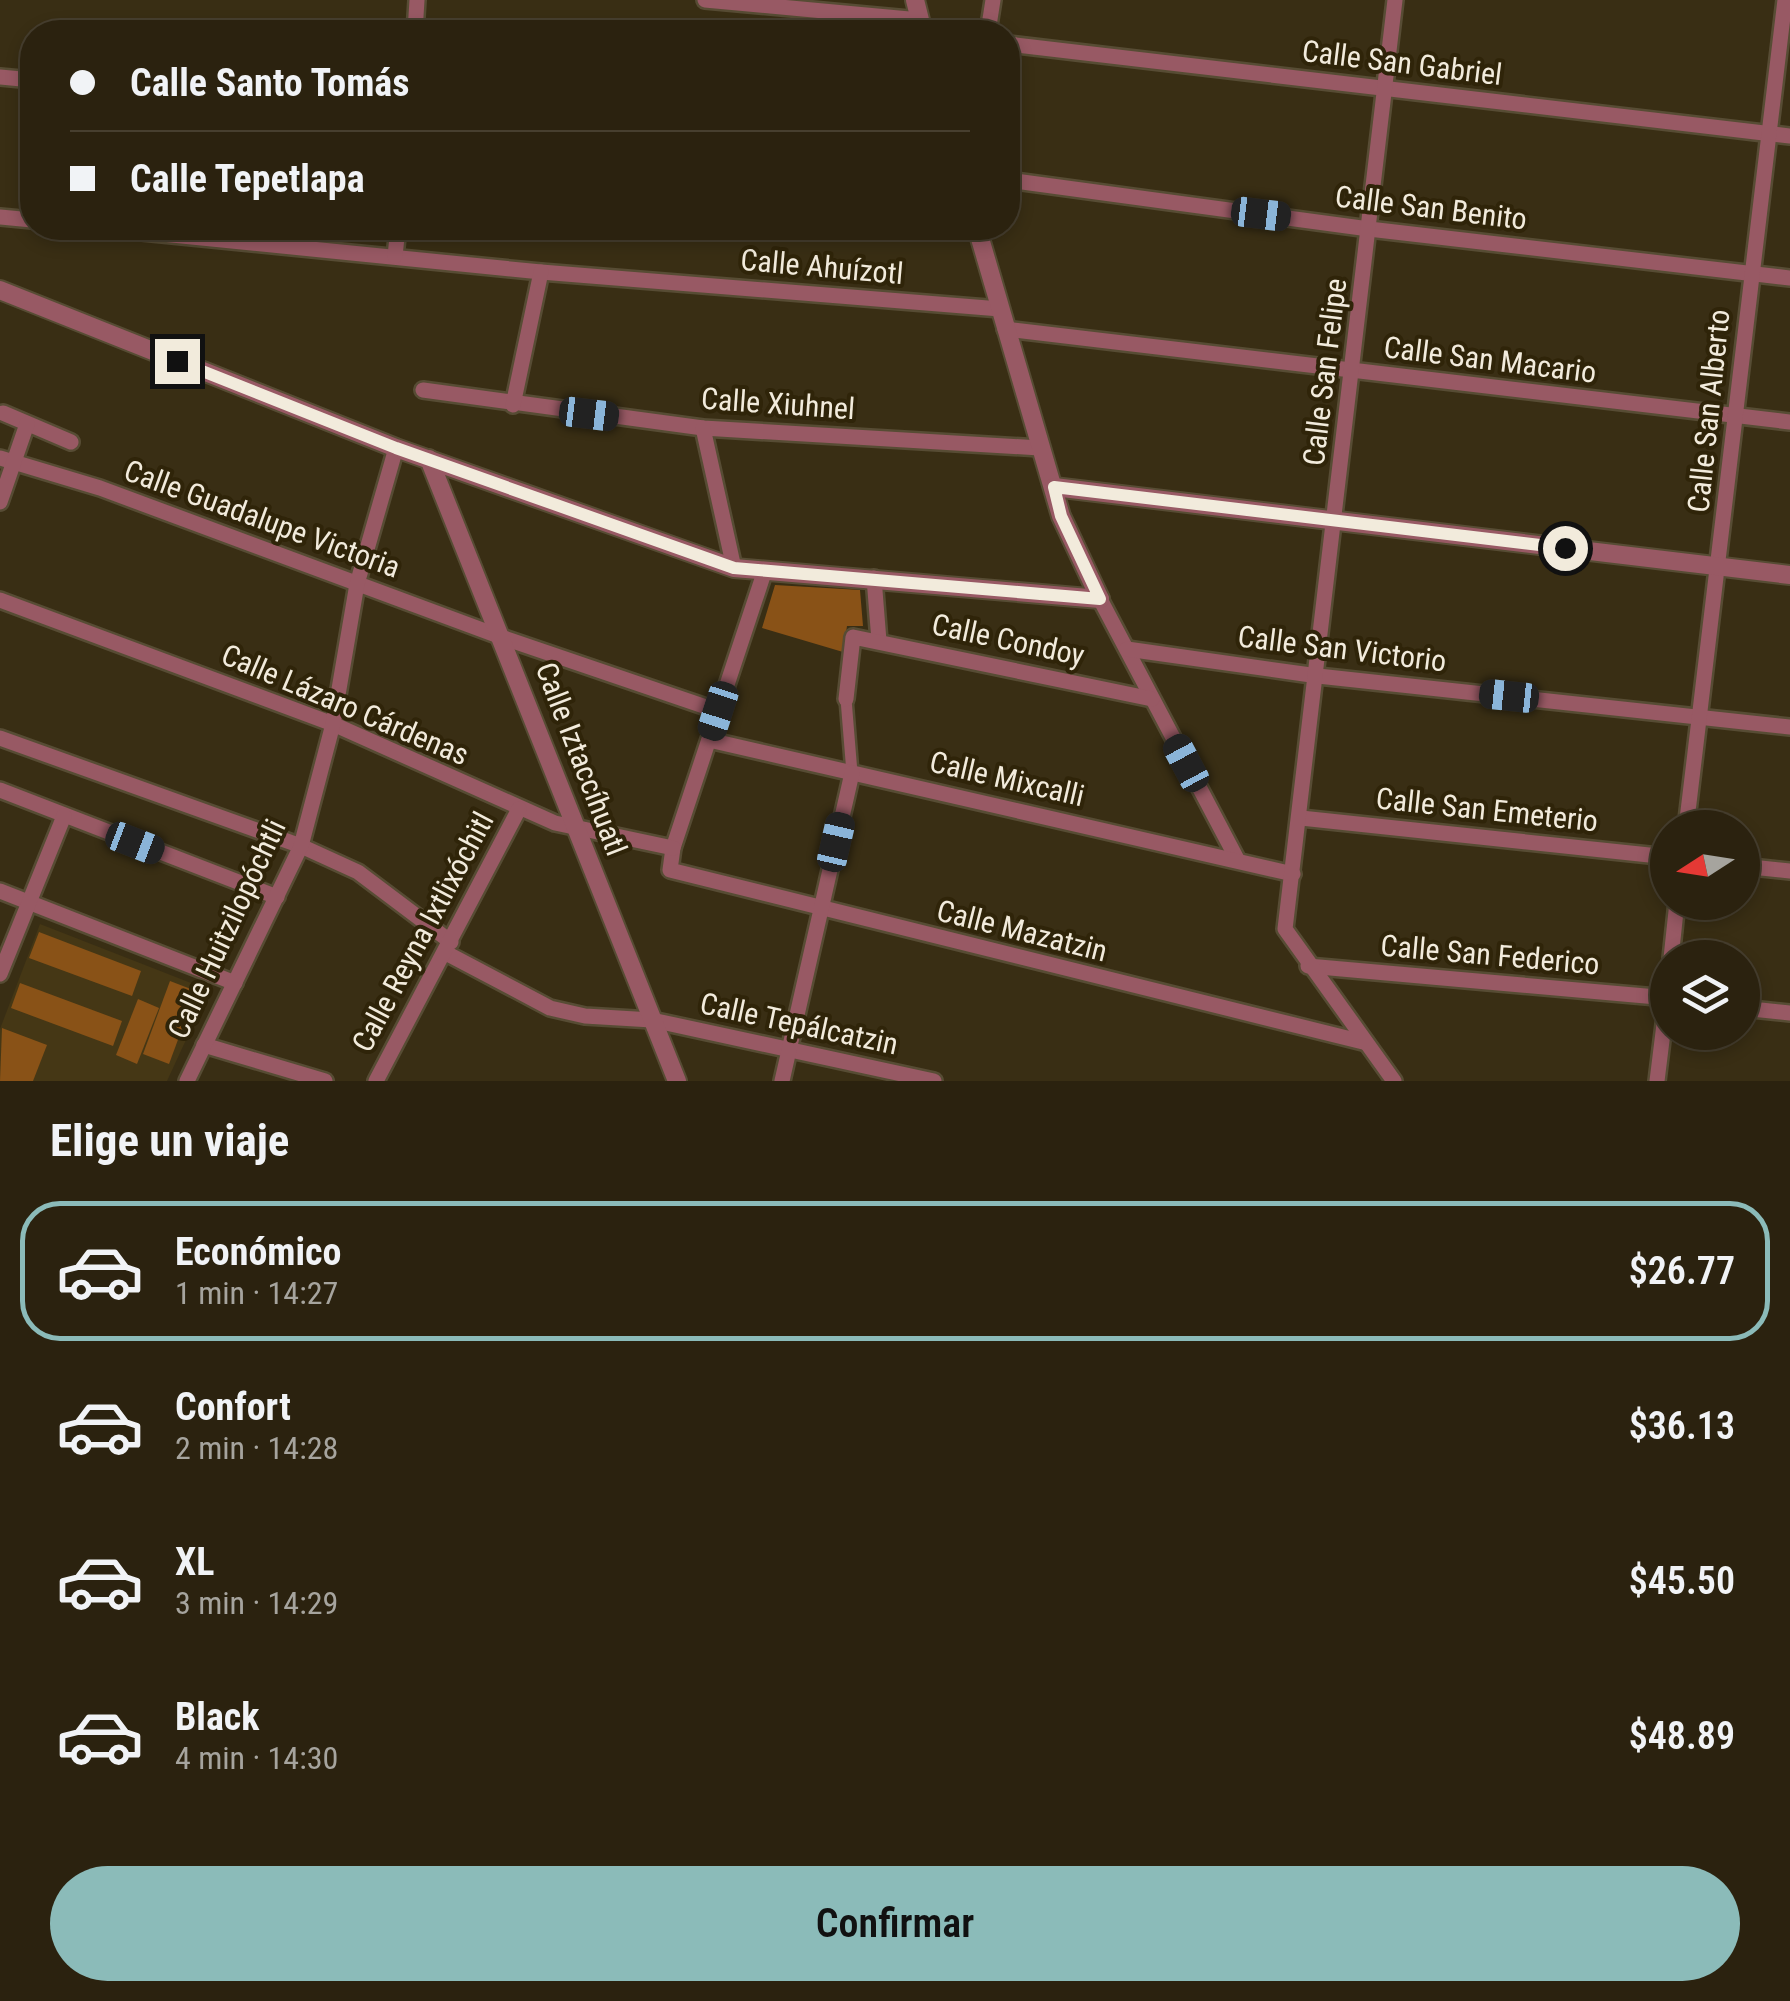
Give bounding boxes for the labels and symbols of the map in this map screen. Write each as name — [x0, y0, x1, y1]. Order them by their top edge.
street label: Calle San Gabriel — [1300, 33, 1504, 92]
street label: Calle San Benito — [1333, 178, 1529, 237]
car — [1229, 195, 1293, 233]
street label: Calle Ahuízotl — [739, 242, 905, 291]
street label: Calle San Felipe — [1296, 276, 1353, 467]
street label: Calle San Alberto — [1680, 308, 1737, 514]
street label: Calle San Macario — [1382, 329, 1598, 390]
route end — [155, 339, 200, 384]
street label: Calle Xiuhnel — [700, 381, 856, 426]
car — [557, 395, 621, 433]
street label: Calle Guadalupe Victoria — [120, 452, 405, 585]
route start — [1543, 526, 1588, 571]
street label: Calle Condoy — [929, 606, 1088, 673]
street label: Calle San Victorio — [1236, 618, 1448, 679]
street label: Calle Lázaro Cárdenas — [216, 637, 474, 772]
street label: Calle Iztaccíhuatl — [529, 657, 634, 860]
car — [694, 678, 742, 744]
car — [1478, 678, 1540, 714]
car — [1159, 729, 1213, 797]
street label: Calle Mixcalli — [926, 744, 1088, 813]
street label: Calle San Emeterio — [1374, 780, 1600, 839]
street label: Calle Reyna Ixtlixóchitl — [345, 806, 501, 1058]
car — [815, 809, 857, 875]
north arrow — [1650, 810, 1760, 920]
street label: Calle Huitzilopóchtli — [160, 814, 293, 1044]
car — [102, 818, 168, 868]
street label: Calle Mazatzin — [933, 892, 1111, 969]
street label: Calle San Federico — [1379, 928, 1601, 982]
street label: Calle Tepálcatzin — [697, 985, 901, 1062]

